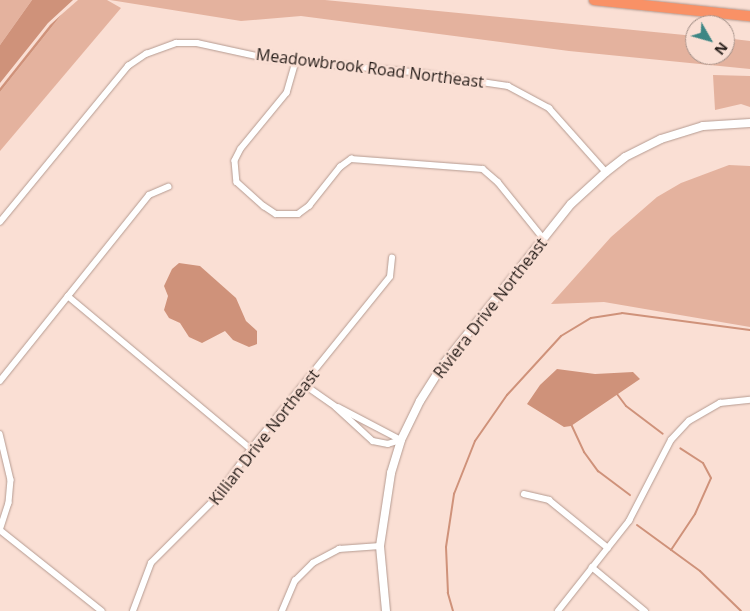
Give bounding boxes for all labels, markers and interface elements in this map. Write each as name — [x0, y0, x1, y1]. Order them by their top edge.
north arrow — [685, 15, 735, 65]
text: N — [710, 39, 732, 59]
street label: Meadowbrook Road Northeast — [255, 44, 485, 92]
street label: Riviera Drive Northeast — [429, 234, 551, 382]
street label: Killian Drive Northeast — [205, 365, 323, 509]

